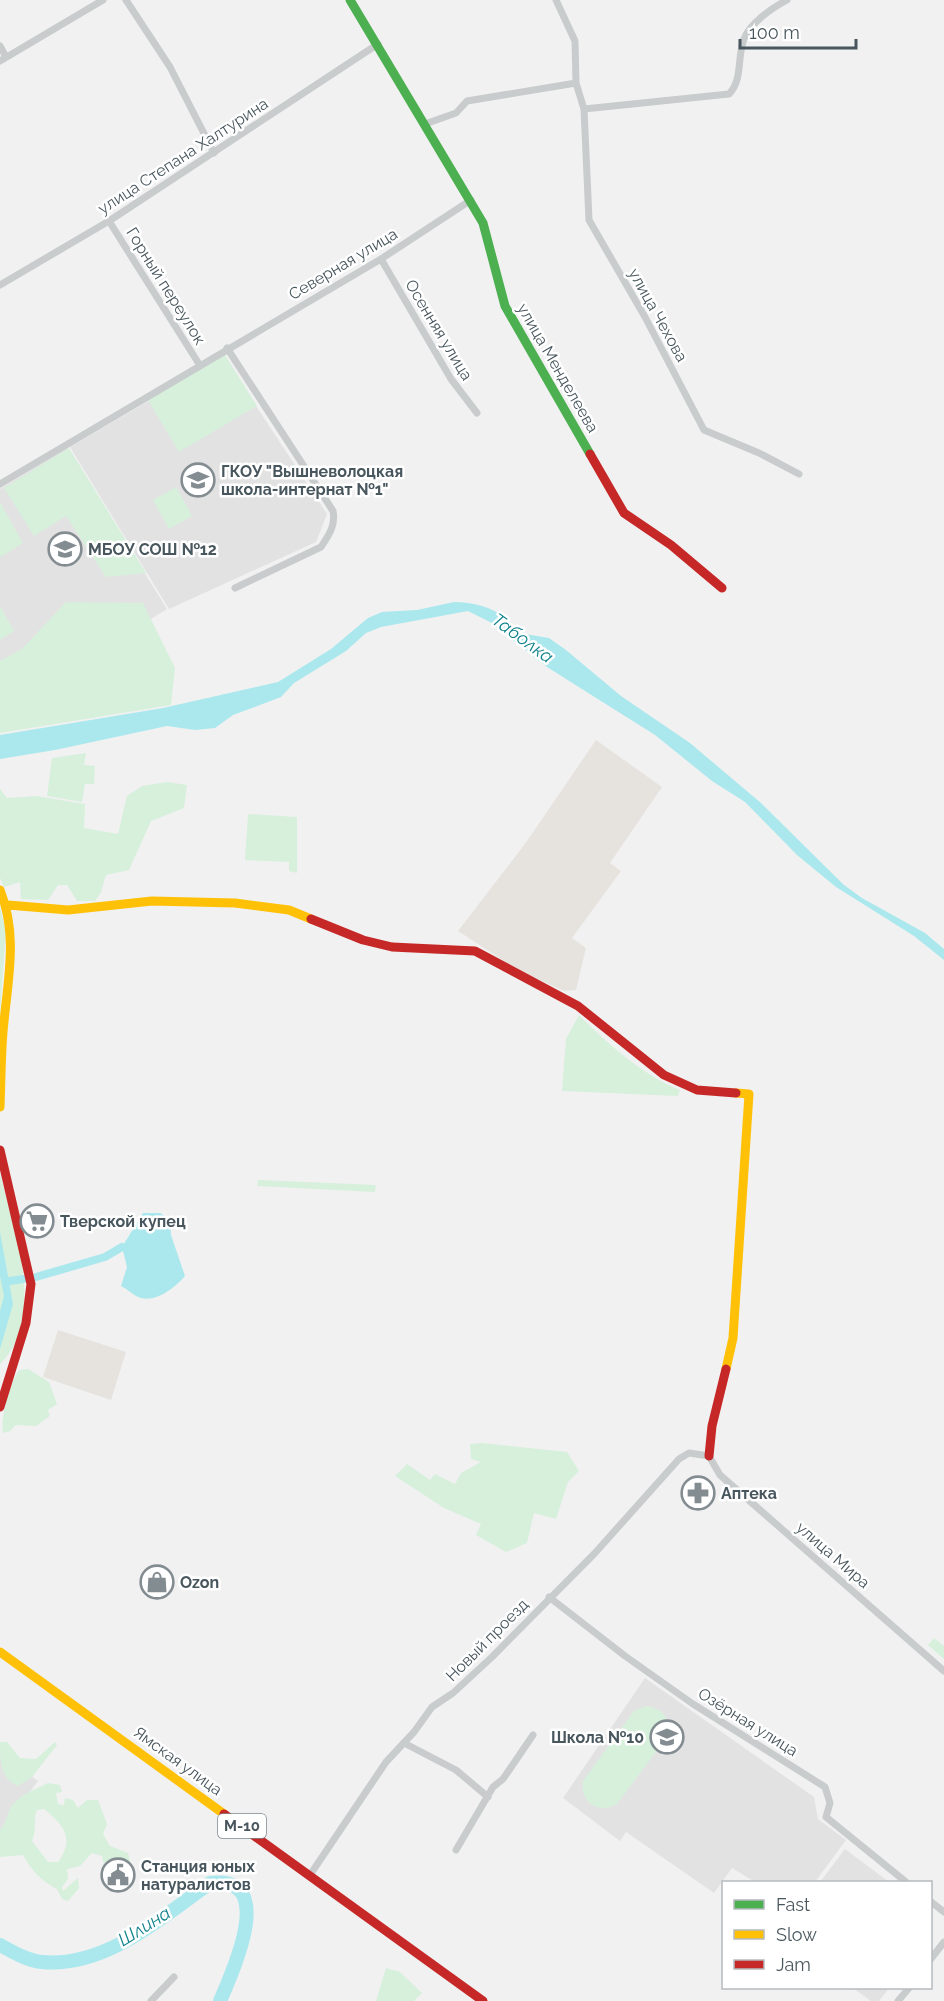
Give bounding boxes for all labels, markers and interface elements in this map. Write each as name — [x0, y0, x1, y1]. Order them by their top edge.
scale bar — [740, 12, 856, 50]
text: 100 m — [749, 22, 800, 43]
street label: улица Степана Халтурина — [94, 94, 272, 218]
street label: Горный переулок — [122, 224, 210, 348]
street label: Северная улица — [285, 224, 401, 304]
street label: улица Чехова — [625, 265, 691, 365]
street label: Осенняя улица — [401, 276, 477, 384]
street label: улица Менделеева — [513, 300, 603, 436]
school or university icon: ГКОУ "Вышневолоцкая школа-интернат №1" — [180, 462, 216, 498]
place label: ГКОУ "Вышневолоцкая школа-интернат №1" — [221, 462, 403, 499]
school or university icon: МБОУ СОШ №12 — [47, 531, 83, 567]
place label: МБОУ СОШ №12 — [88, 540, 217, 559]
water label: Таболка — [488, 609, 558, 667]
supermarket icon: Тверской купец — [19, 1203, 55, 1239]
place label: Тверской купец — [60, 1212, 186, 1231]
pharmacy icon: Аптека — [680, 1475, 716, 1511]
place label: Аптека — [721, 1484, 777, 1503]
street label: улица Мира — [792, 1518, 874, 1592]
shop icon: Ozon — [139, 1564, 175, 1600]
place label: Ozon — [180, 1573, 219, 1592]
street label: Новый проезд — [442, 1595, 532, 1685]
street label: Озёрная улица — [695, 1684, 801, 1760]
school or university icon: Школа №10 — [649, 1719, 685, 1755]
street label: Ямская улица — [130, 1723, 226, 1799]
place label: Школа №10 — [551, 1728, 644, 1747]
road number: М-10 — [218, 1814, 266, 1838]
public building icon: Станция юных натуралистов — [100, 1857, 136, 1893]
place label: Станция юных натуралистов — [141, 1857, 255, 1894]
legend — [722, 1881, 932, 1989]
text: Fast — [776, 1894, 810, 1915]
water label: Шлина — [114, 1902, 174, 1950]
text: Slow — [776, 1924, 817, 1945]
text: Jam — [776, 1954, 811, 1975]

